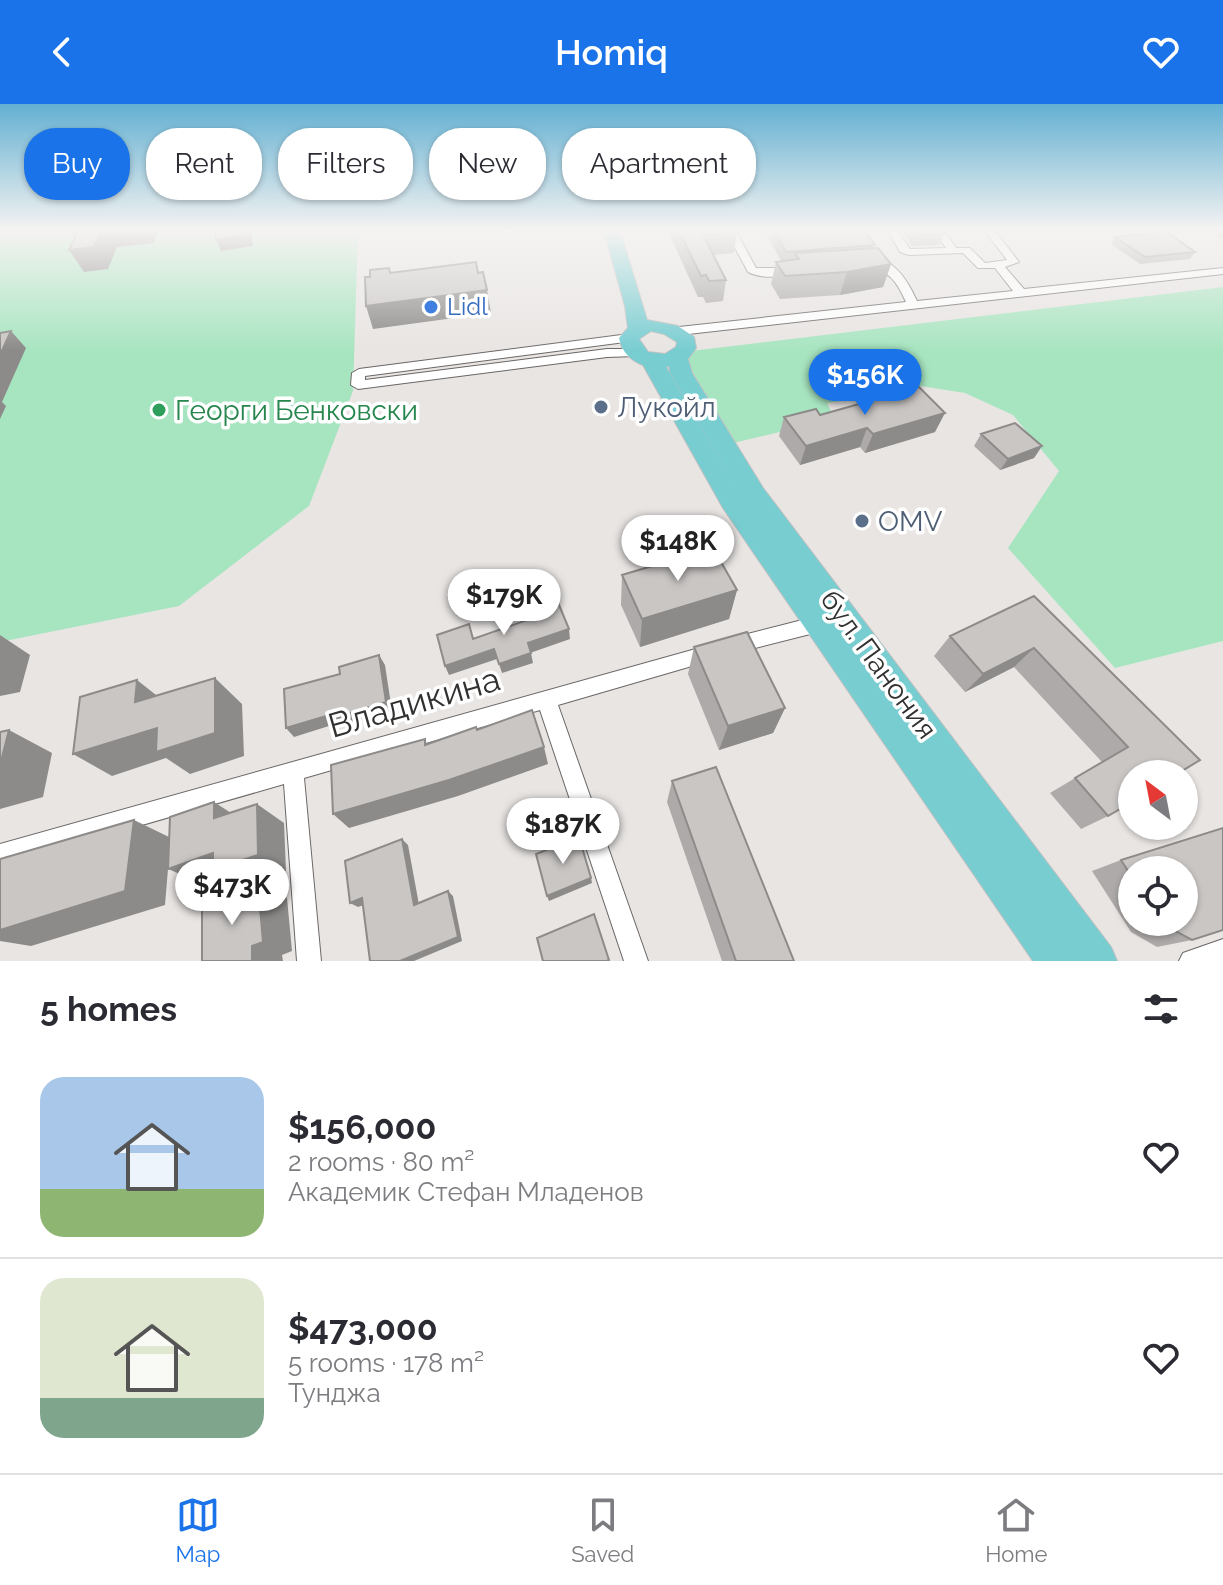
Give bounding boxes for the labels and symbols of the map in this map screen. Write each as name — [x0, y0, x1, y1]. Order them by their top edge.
place label: Lidl — [447, 292, 488, 321]
marker: Lidl — [422, 298, 440, 316]
pin: $156K — [809, 349, 921, 417]
place label: Лукойл — [617, 391, 716, 424]
place label: Георги Бенковски — [175, 394, 418, 427]
marker: Лукойл — [592, 398, 610, 416]
marker: Георги Бенковски — [150, 401, 168, 419]
place label: OMV — [878, 505, 943, 538]
marker: OMV — [853, 512, 871, 530]
pin: $148K — [622, 515, 734, 583]
pin: $179K — [448, 569, 560, 637]
street label: бул. Панония — [814, 584, 944, 745]
street label: Владикина — [324, 658, 504, 746]
north arrow — [1118, 760, 1198, 840]
pin: $187K — [507, 798, 619, 866]
pin: $473K — [176, 859, 288, 927]

